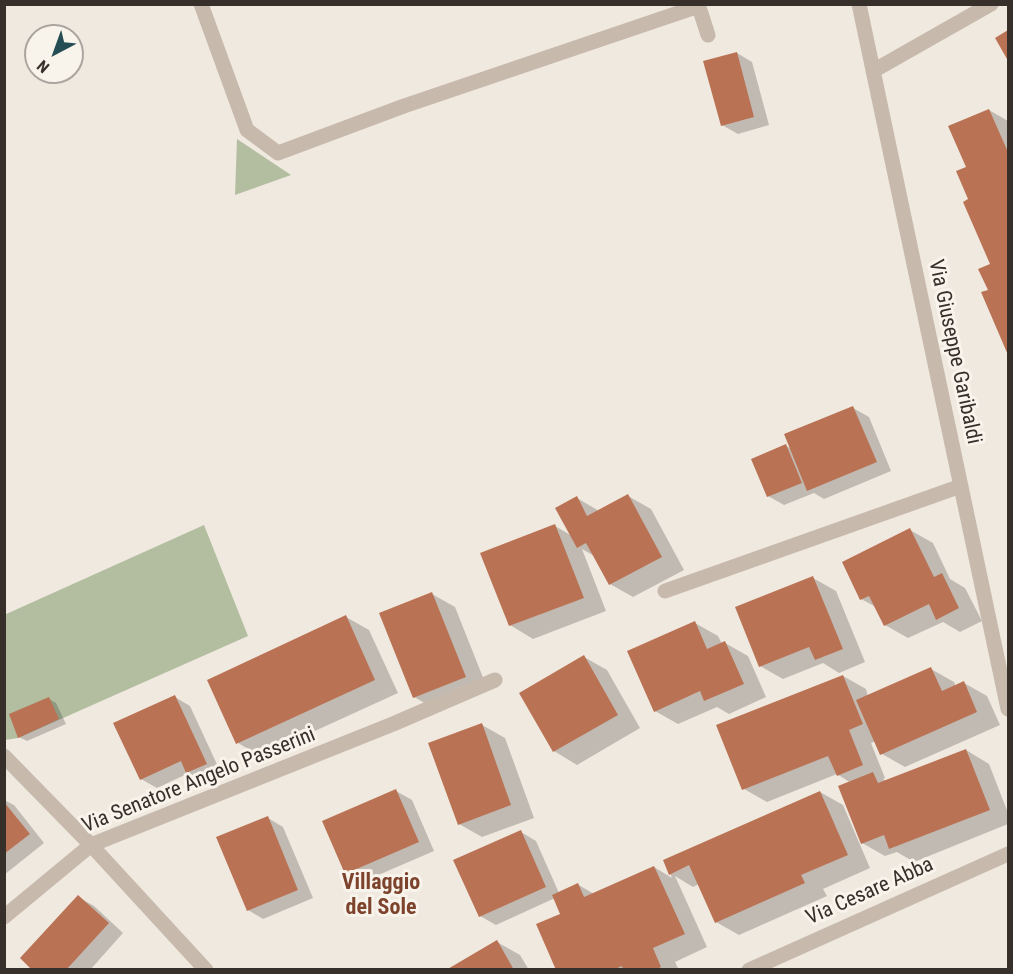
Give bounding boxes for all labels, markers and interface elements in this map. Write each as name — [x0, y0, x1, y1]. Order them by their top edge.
north arrow — [24, 24, 84, 84]
text: N — [33, 56, 53, 77]
street label: Via Giuseppe Garibaldi — [922, 258, 986, 446]
street label: Via Senatore Angelo Passerini — [79, 723, 319, 839]
street label: Via Cesare Abba — [802, 853, 938, 931]
district label: Villaggio del Sole — [342, 870, 420, 921]

